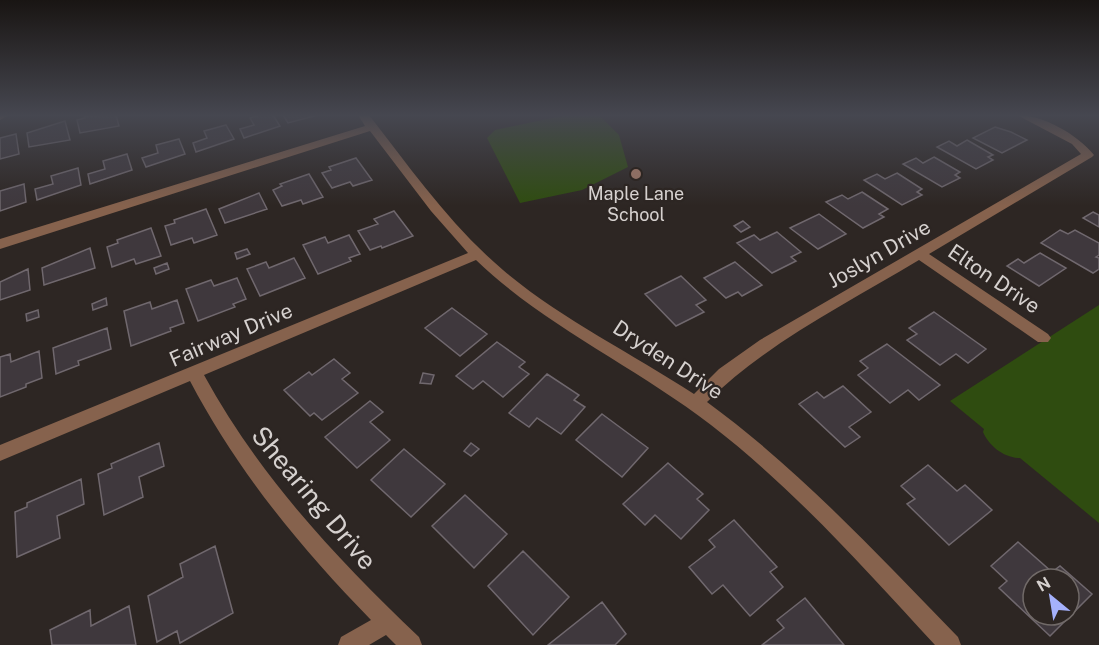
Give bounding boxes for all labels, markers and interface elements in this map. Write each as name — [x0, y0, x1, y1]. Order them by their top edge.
marker: Maple Lane School — [629, 167, 643, 181]
place label: Maple Lane School — [588, 183, 684, 225]
street label: Joslyn Drive — [823, 214, 935, 293]
street label: Elton Drive — [944, 239, 1045, 318]
street label: Fairway Drive — [165, 297, 296, 372]
street label: Dryden Drive — [609, 315, 728, 404]
street label: Shearing Drive — [245, 420, 383, 576]
north arrow — [1021, 567, 1081, 627]
text: N — [1034, 573, 1054, 596]

